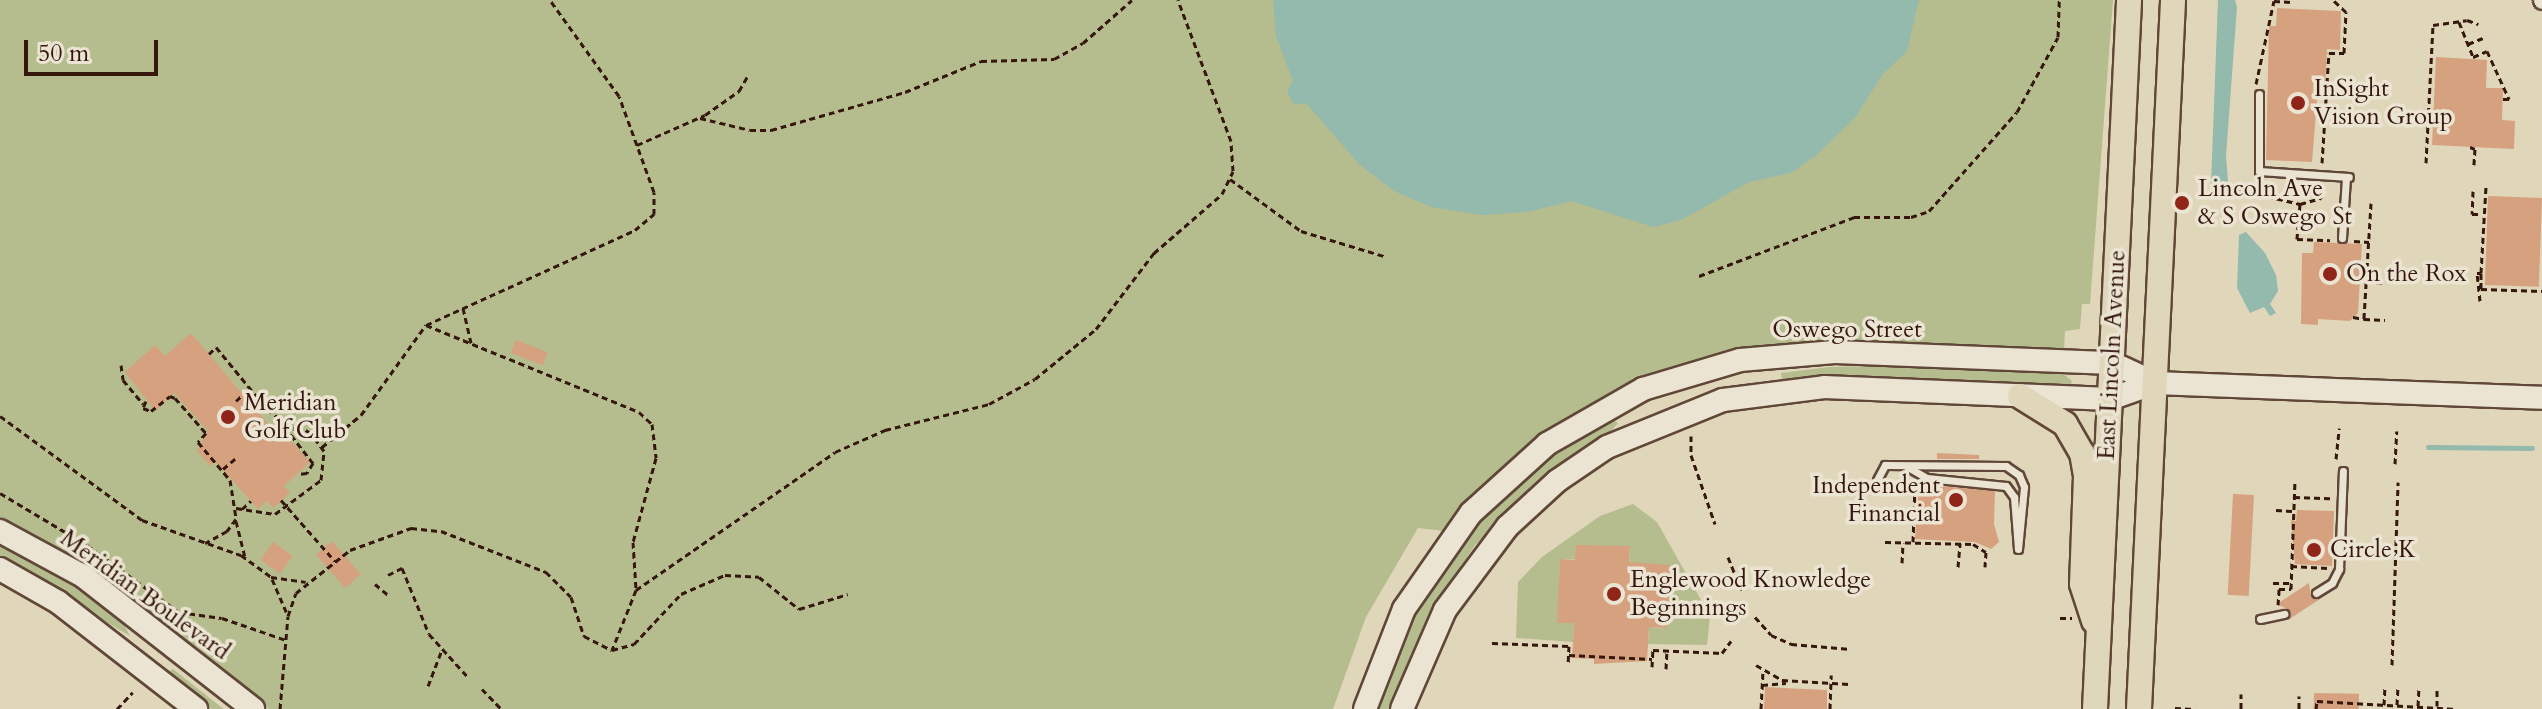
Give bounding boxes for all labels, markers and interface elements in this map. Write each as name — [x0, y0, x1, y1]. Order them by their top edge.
scale bar — [28, 24, 162, 74]
text: 50 m — [38, 37, 89, 70]
place label: InSight Vision Group — [2314, 75, 2453, 131]
marker: InSight Vision Group — [2289, 94, 2307, 112]
place label: Lincoln Ave & S Oswego St — [2198, 175, 2352, 231]
marker: Lincoln Ave & S Oswego St — [2173, 194, 2191, 212]
street label: East Lincoln Avenue — [2092, 249, 2132, 461]
place label: On the Rox — [2346, 260, 2466, 288]
marker: On the Rox — [2321, 265, 2339, 283]
street label: Oswego Street — [1772, 316, 1922, 344]
place label: Meridian Golf Club — [244, 389, 346, 445]
marker: Meridian Golf Club — [219, 408, 237, 426]
place label: Independent Financial — [1812, 472, 1940, 528]
marker: Independent Financial — [1947, 491, 1965, 509]
street label: Meridian Boulevard — [55, 524, 235, 666]
place label: Circle K — [2330, 536, 2416, 564]
marker: Circle K — [2305, 541, 2323, 559]
place label: Englewood Knowledge Beginnings — [1630, 566, 1871, 622]
marker: Englewood Knowledge Beginnings — [1605, 585, 1623, 603]

